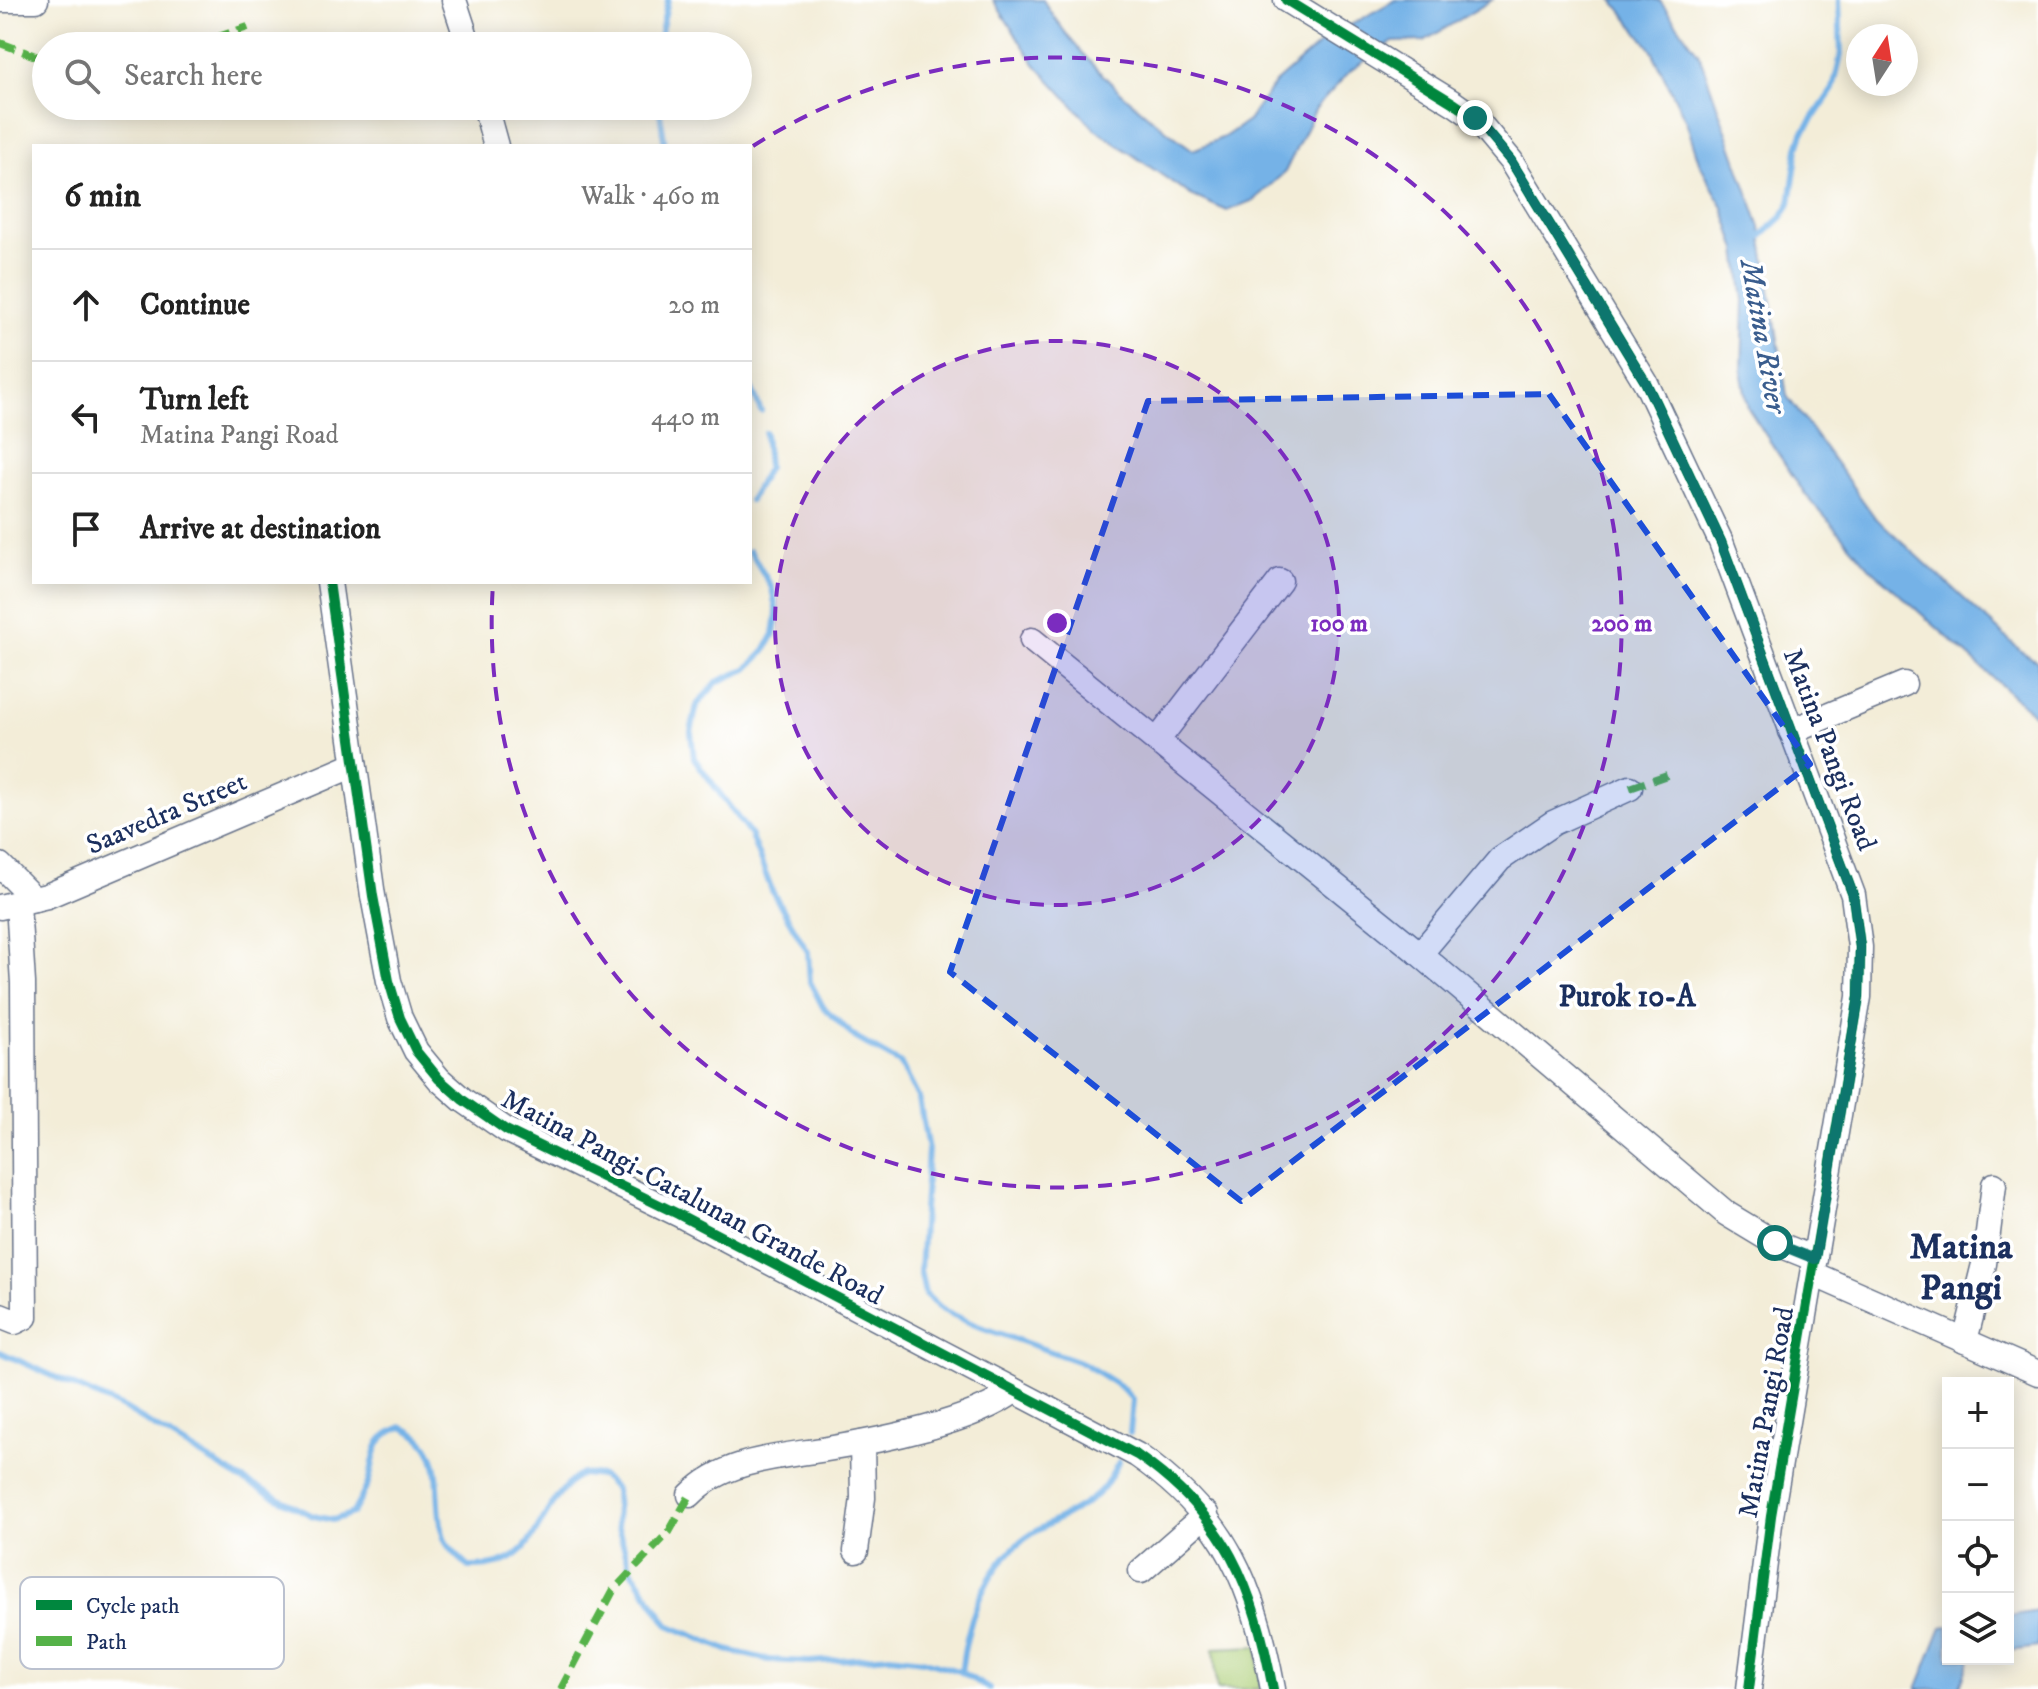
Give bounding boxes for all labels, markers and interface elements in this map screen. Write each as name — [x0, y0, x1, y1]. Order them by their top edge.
north arrow — [1846, 24, 1918, 96]
search box — [32, 32, 752, 120]
icon: search — [60, 54, 104, 98]
text: Search here — [124, 58, 263, 95]
route end — [1457, 100, 1493, 136]
text: 6 min — [64, 175, 141, 217]
text: Walk · 460 m — [581, 180, 720, 213]
water label: Matina River — [1731, 255, 1795, 418]
icon: ahead — [64, 283, 108, 327]
text: Continue — [140, 287, 250, 324]
text: 20 m — [668, 289, 720, 322]
text: Turn left — [140, 382, 249, 419]
icon: left — [64, 395, 108, 439]
text: 440 m — [651, 401, 720, 434]
text: Matina Pangi Road — [140, 419, 339, 452]
icon: arrive — [64, 507, 108, 551]
text: Arrive at destination — [140, 511, 381, 548]
centre of rings — [1043, 609, 1071, 637]
text: 100 m — [1310, 609, 1368, 639]
text: 200 m — [1592, 609, 1652, 639]
street label: Matina Pangi Road — [1775, 643, 1884, 856]
street label: Saavedra Street — [81, 764, 252, 863]
district label: Purok 10-A — [1558, 979, 1696, 1016]
street label: Matina Pangi-Catalunan Grande Road — [495, 1082, 889, 1313]
route start — [1757, 1225, 1793, 1261]
district label: Matina Pangi — [1909, 1225, 2013, 1311]
street label: Matina Pangi Road — [1731, 1304, 1802, 1521]
map controls — [1942, 1377, 2014, 1665]
button: + — [1942, 1377, 2014, 1449]
button: − — [1942, 1449, 2014, 1521]
button: locate — [1942, 1521, 2014, 1593]
legend — [20, 1577, 284, 1669]
text: Cycle path — [86, 1593, 180, 1620]
button: layers — [1942, 1593, 2014, 1665]
text: Path — [86, 1629, 127, 1656]

